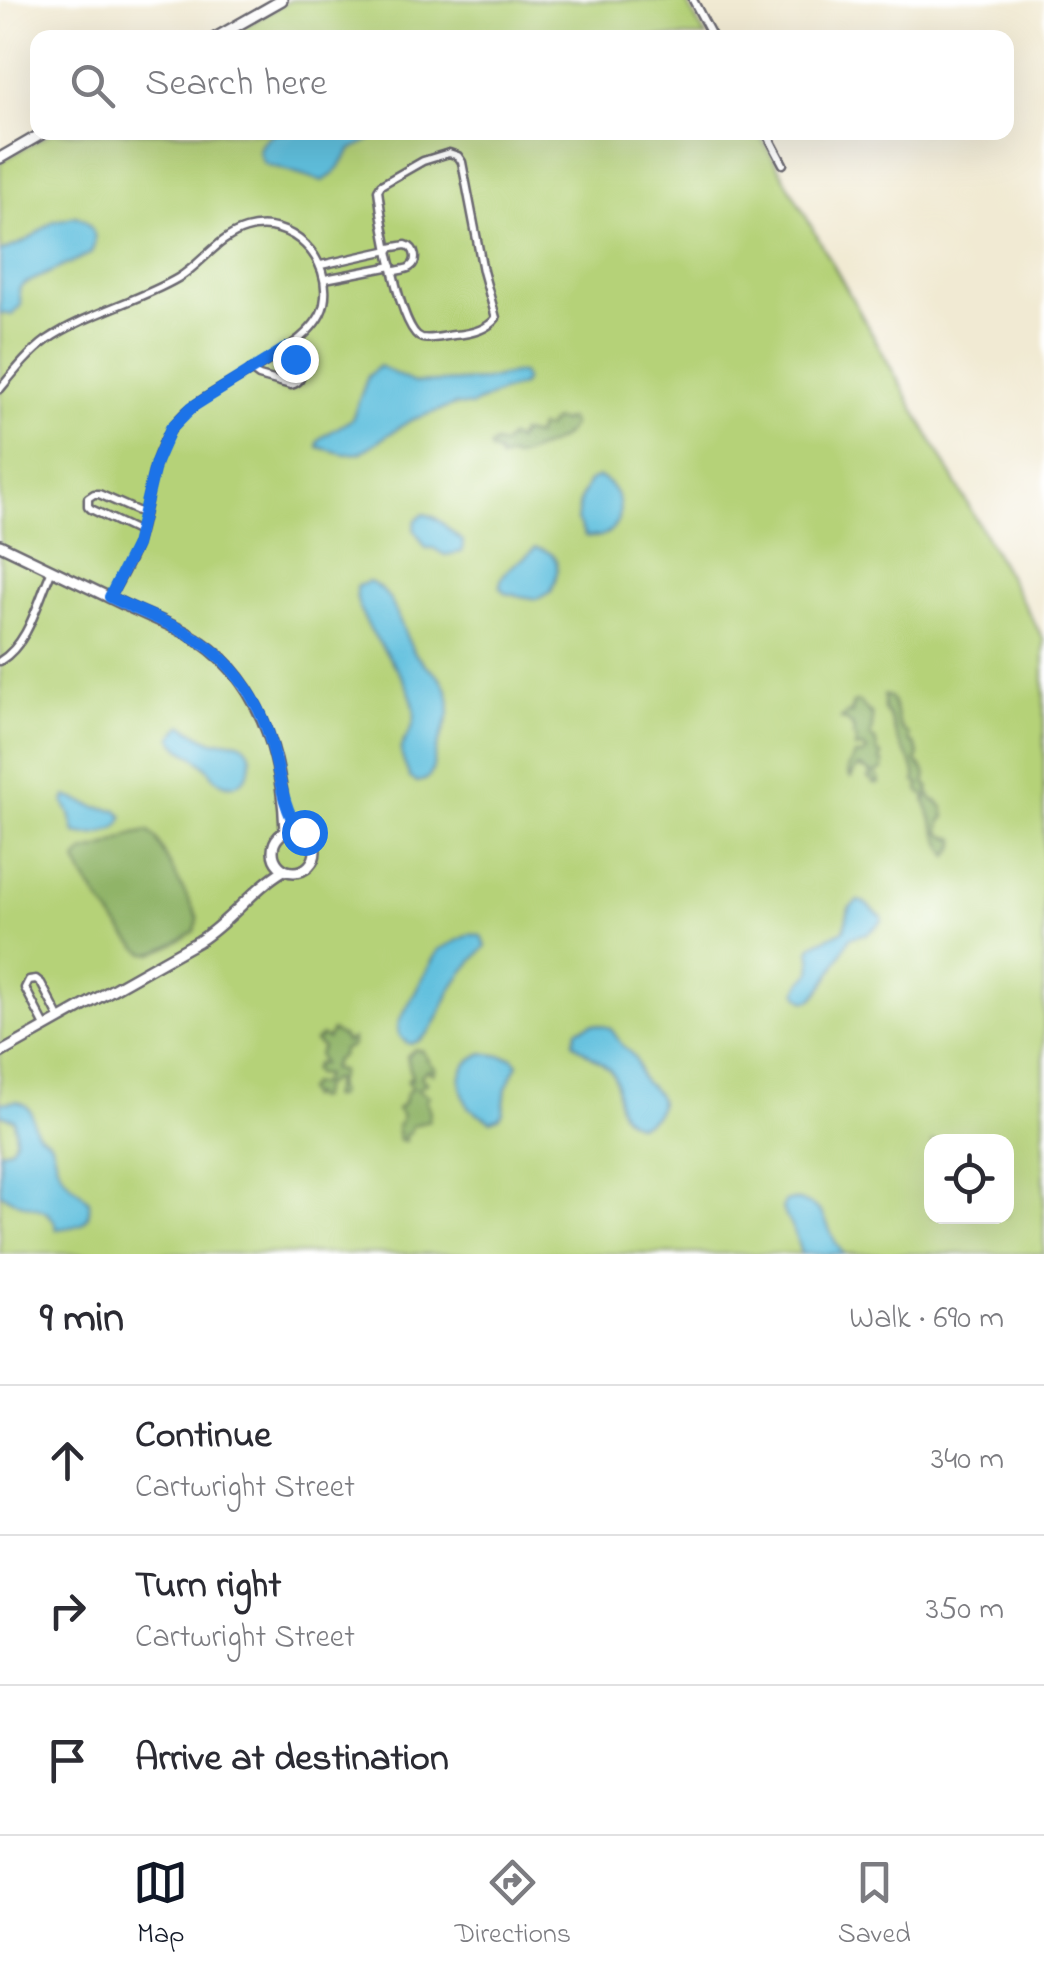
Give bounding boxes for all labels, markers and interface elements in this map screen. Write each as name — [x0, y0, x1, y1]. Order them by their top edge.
search box — [30, 30, 1014, 140]
text: Search here — [145, 57, 327, 113]
icon: search — [65, 58, 120, 113]
route end — [273, 337, 319, 383]
route start — [282, 810, 328, 856]
map controls — [924, 1134, 1014, 1224]
button: locate — [924, 1134, 1014, 1224]
text: 9 min — [40, 1289, 124, 1350]
text: Walk · 690 m — [849, 1296, 1004, 1343]
text: Continue — [135, 1409, 271, 1465]
icon: ahead — [40, 1433, 95, 1488]
text: 340 m — [931, 1437, 1004, 1484]
text: Cartwright Street — [135, 1465, 355, 1512]
text: Turn right — [135, 1559, 281, 1615]
icon: right — [40, 1583, 95, 1638]
text: 350 m — [926, 1587, 1004, 1634]
text: Cartwright Street — [135, 1615, 355, 1662]
text: Arrive at destination — [135, 1732, 449, 1788]
icon: arrive — [40, 1733, 95, 1788]
tab: Map — [133, 1855, 188, 1956]
tab: Directions — [455, 1855, 571, 1956]
tab: Saved — [838, 1855, 911, 1956]

